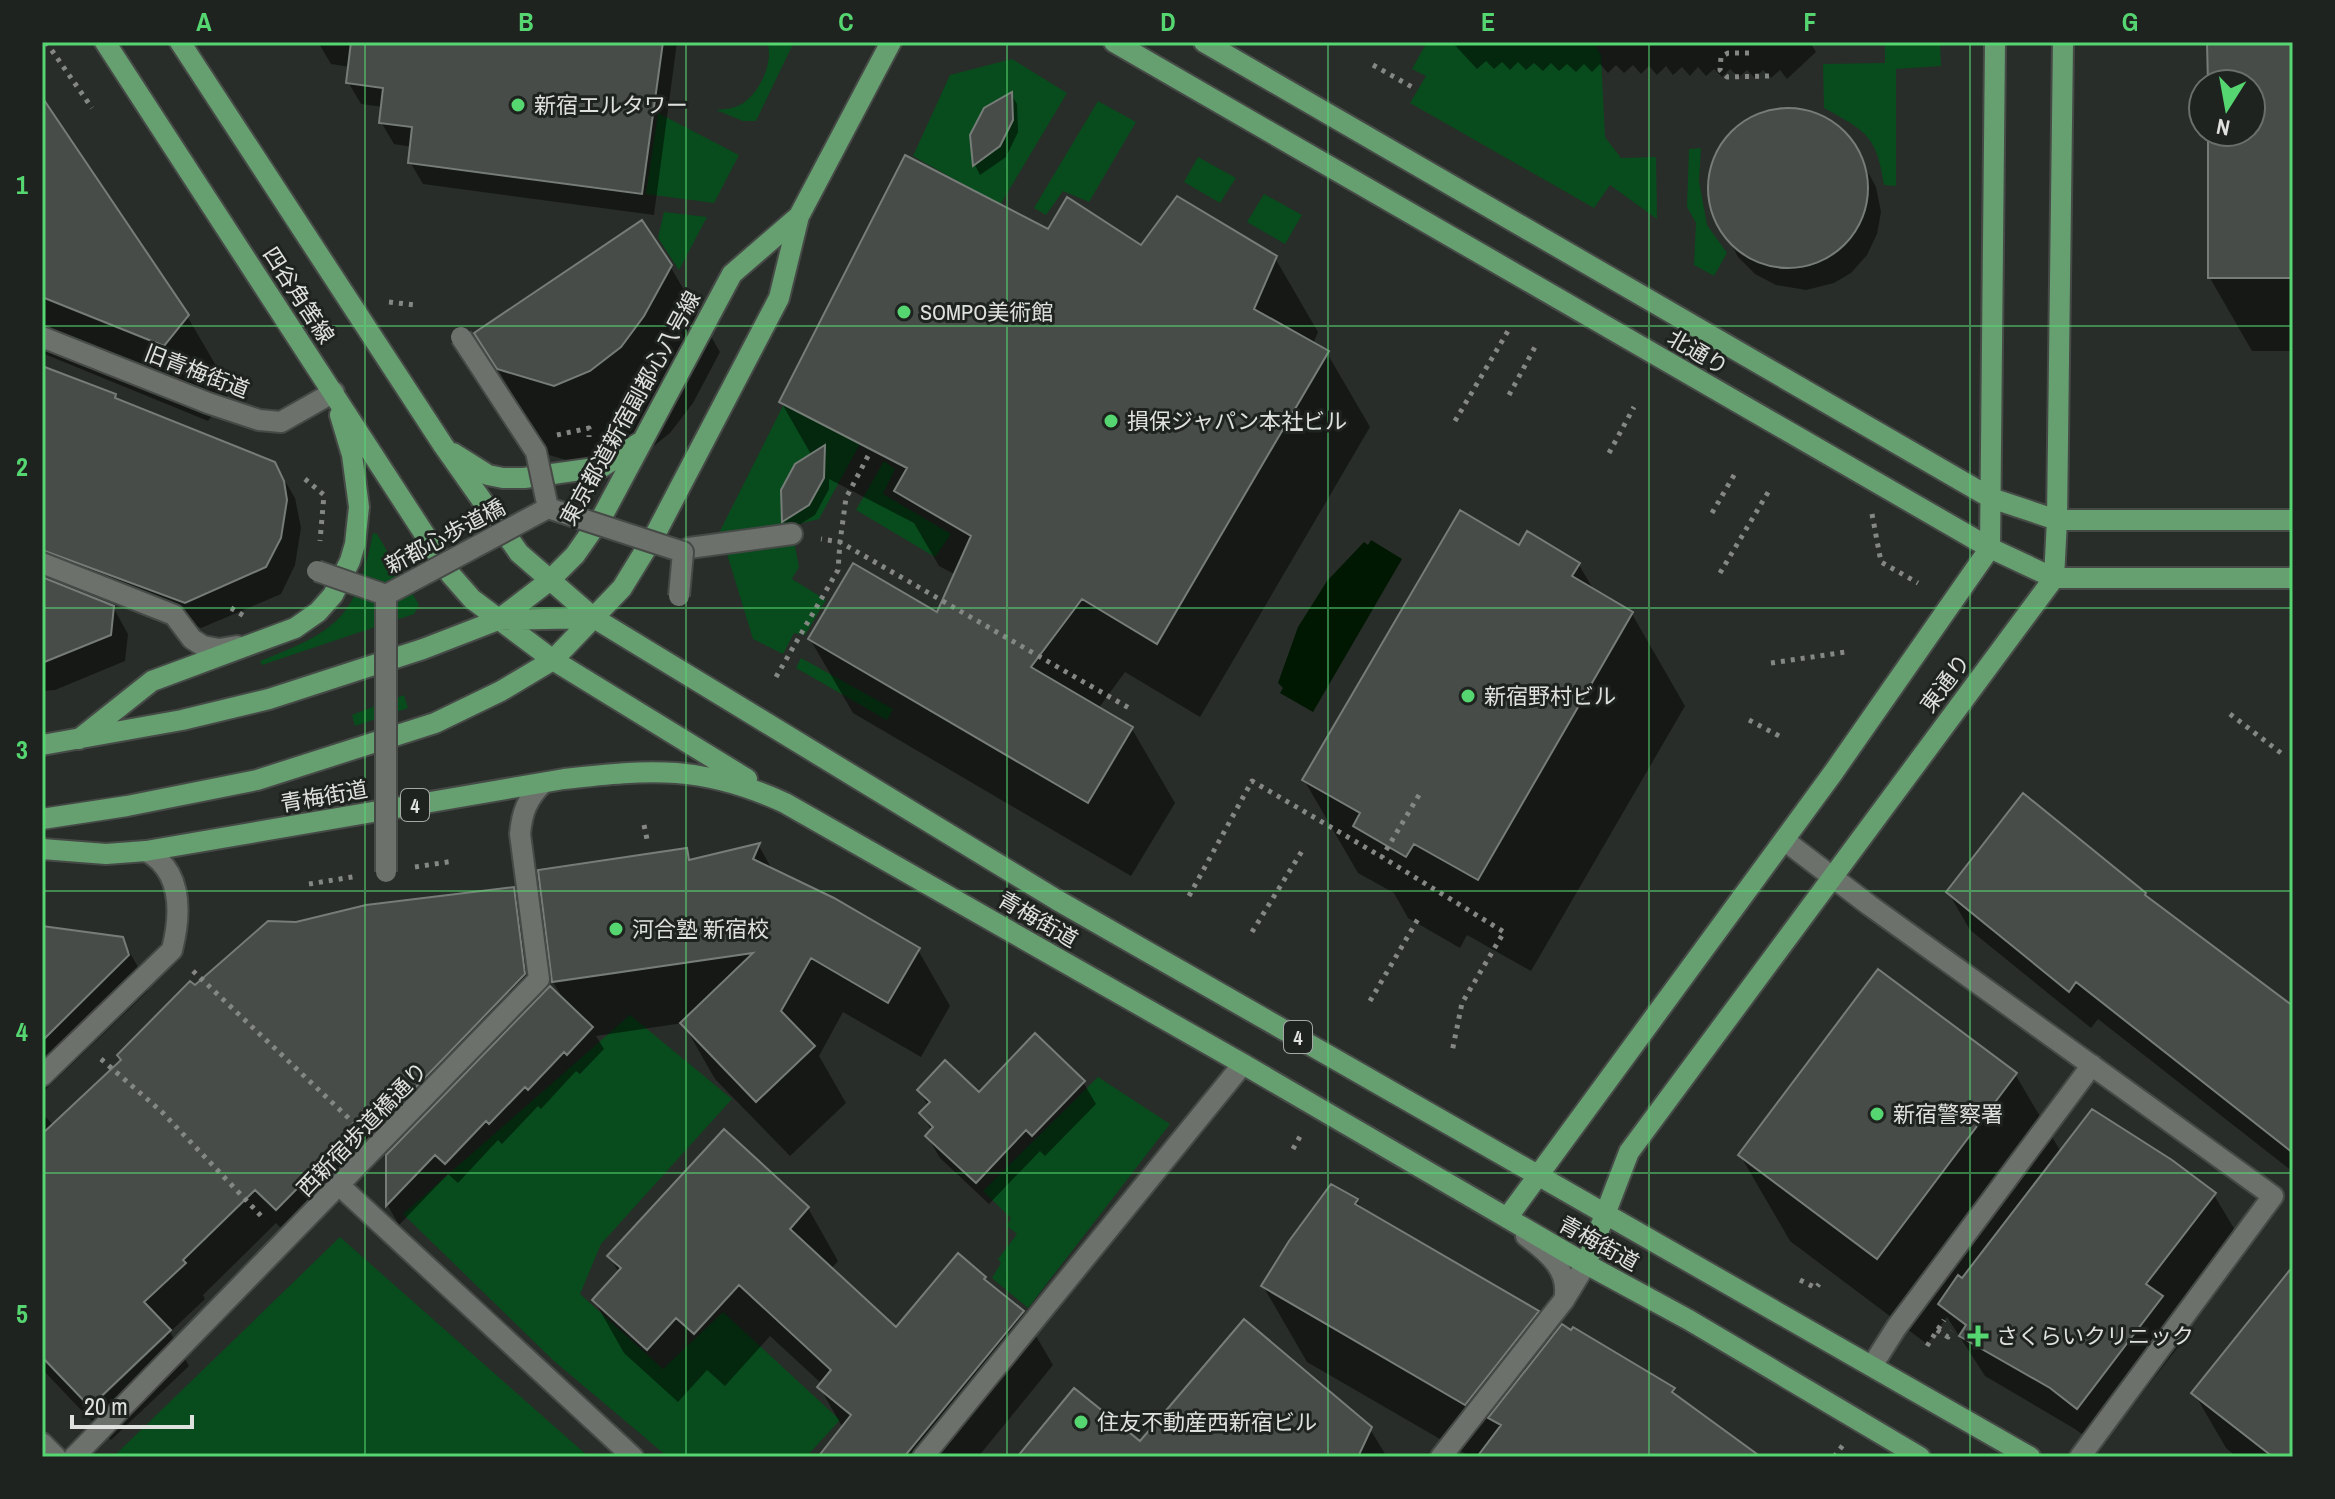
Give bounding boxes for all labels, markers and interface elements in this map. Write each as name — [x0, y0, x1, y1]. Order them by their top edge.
text: A — [196, 4, 212, 39]
text: B — [518, 4, 534, 39]
text: C — [838, 4, 854, 39]
text: D — [1160, 4, 1176, 39]
text: E — [1481, 4, 1495, 39]
text: F — [1803, 4, 1817, 39]
text: G — [2122, 4, 2138, 39]
north arrow — [2187, 68, 2267, 148]
place label: 新宿エルタワー — [534, 90, 688, 120]
marker: 新宿エルタワー — [509, 96, 527, 114]
text: N — [2214, 112, 2232, 144]
text: 1 — [16, 167, 28, 202]
street label: 四谷角筈線 — [256, 241, 342, 349]
street label: 東京都道新宿副都心八号線 — [553, 285, 707, 531]
place label: SOMPO美術館 — [920, 297, 1053, 327]
marker: SOMPO美術館 — [895, 303, 913, 321]
street label: 北通り — [1662, 323, 1734, 381]
street label: 旧青梅街道 — [140, 337, 254, 405]
place label: 損保ジャパン本社ビル — [1127, 406, 1347, 436]
marker: 損保ジャパン本社ビル — [1102, 412, 1120, 430]
text: 2 — [16, 449, 28, 484]
street label: 新都心歩道橋 — [380, 492, 510, 580]
street label: 東通り — [1913, 648, 1977, 718]
place label: 新宿野村ビル — [1484, 681, 1616, 711]
marker: 新宿野村ビル — [1459, 687, 1477, 705]
text: 3 — [16, 732, 28, 767]
street label: 青梅街道 — [278, 774, 370, 818]
road number: 4 — [401, 789, 429, 821]
street label: 青梅街道 — [992, 884, 1084, 954]
place label: 河合塾 新宿校 — [632, 914, 769, 944]
marker: 河合塾 新宿校 — [607, 920, 625, 938]
text: 4 — [16, 1014, 28, 1049]
road number: 4 — [1284, 1021, 1312, 1053]
street label: 西新宿歩道橋通り — [290, 1055, 434, 1203]
place label: 新宿警察署 — [1893, 1099, 2003, 1129]
marker: 新宿警察署 — [1868, 1105, 1886, 1123]
street label: 青梅街道 — [1553, 1209, 1645, 1277]
text: 5 — [16, 1296, 28, 1331]
place label: さくらいクリニック — [1996, 1321, 2194, 1351]
marker: さくらいクリニック — [1967, 1325, 1989, 1347]
scale bar — [72, 1379, 192, 1429]
text: 20 m — [84, 1390, 128, 1422]
place label: 住友不動産西新宿ビル — [1097, 1407, 1317, 1437]
marker: 住友不動産西新宿ビル — [1072, 1413, 1090, 1431]

